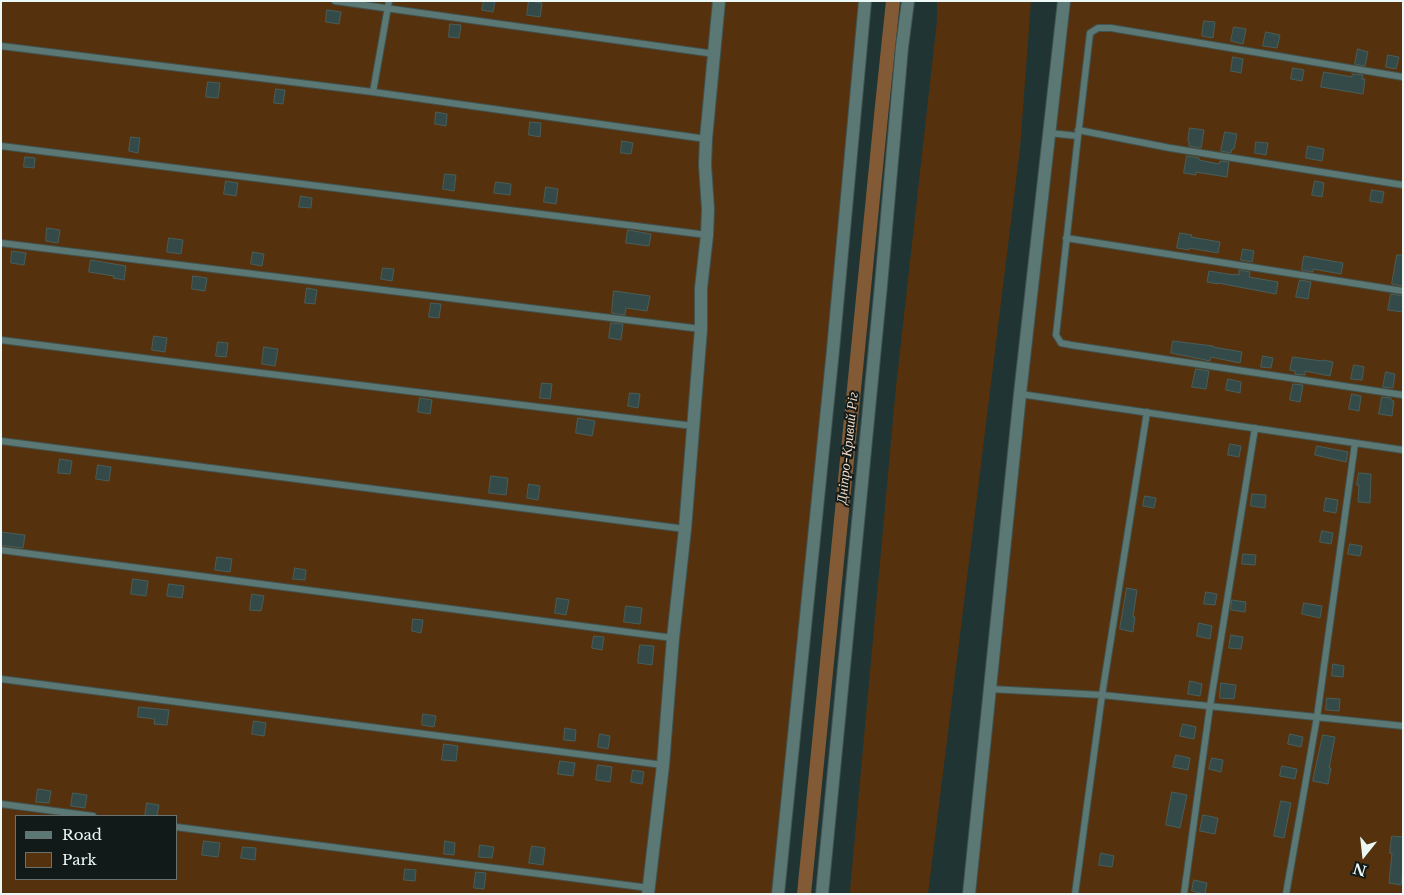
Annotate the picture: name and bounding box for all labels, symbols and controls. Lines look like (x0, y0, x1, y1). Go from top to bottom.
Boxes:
water label: Дніпро-Кривий Ріг (834, 391, 862, 505)
legend (15, 815, 178, 880)
text: Road (62, 825, 102, 844)
north arrow (1339, 830, 1389, 880)
text: Park (62, 850, 97, 869)
text: N (1351, 859, 1369, 880)

